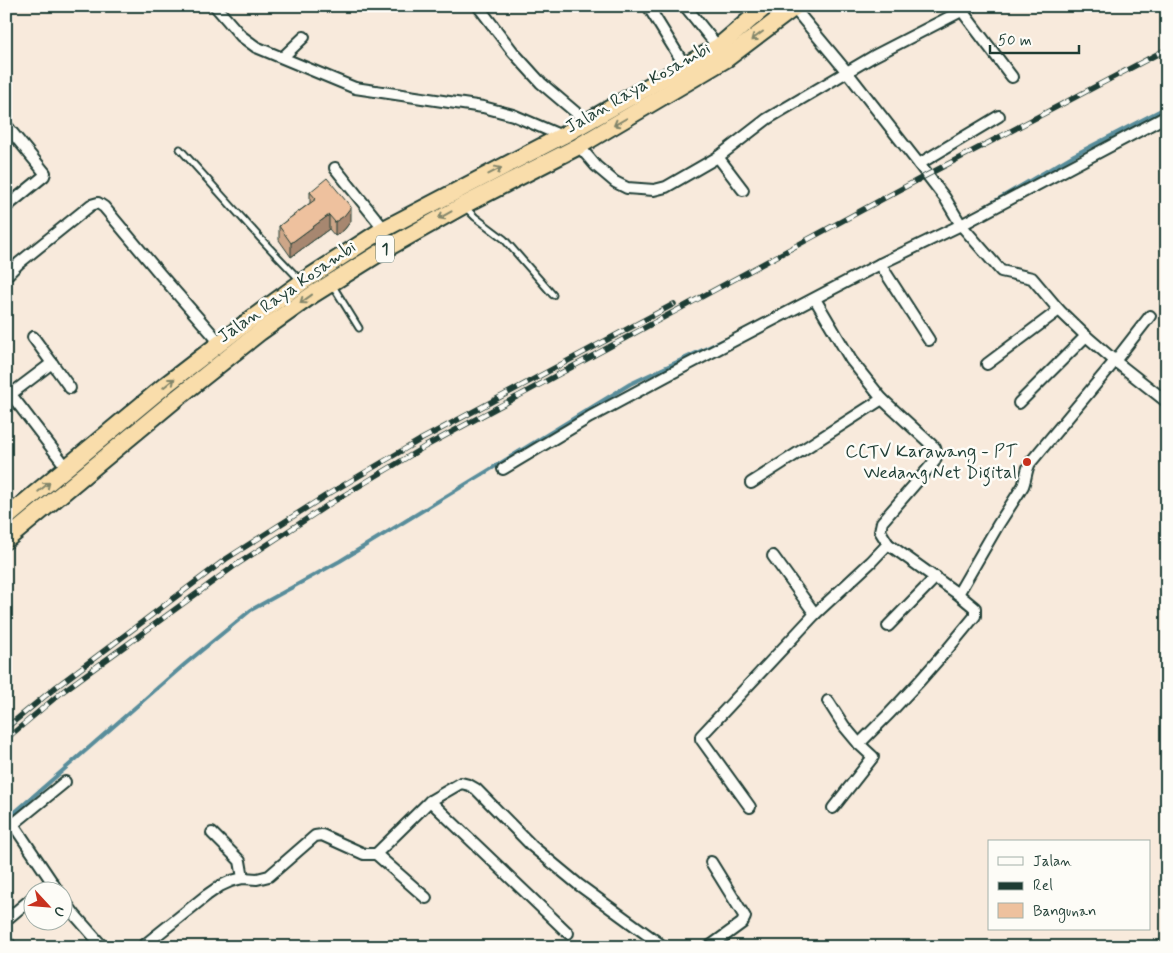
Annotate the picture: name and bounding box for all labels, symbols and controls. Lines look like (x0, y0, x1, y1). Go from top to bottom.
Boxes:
scale bar (990, 22, 1079, 54)
one-way arrow (750, 31, 764, 41)
text: 50 m (998, 31, 1032, 51)
street label: Jalan Raya Kosambi (561, 37, 715, 139)
one-way arrow (613, 118, 627, 128)
one-way arrow (487, 166, 502, 175)
one-way arrow (439, 211, 453, 221)
street label: Jalan Raya Kosambi (213, 235, 361, 349)
road number: 1 (376, 235, 394, 262)
one-way arrow (299, 294, 313, 304)
one-way arrow (162, 377, 175, 388)
place label: CCTV Karawang - PT Wedang Net Digital (845, 440, 1018, 487)
marker: CCTV Karawang - PT Wedang Net Digital (1021, 456, 1033, 468)
one-way arrow (37, 481, 50, 492)
legend (988, 840, 1150, 930)
text: Jalan (1033, 852, 1072, 872)
text: Rel (1033, 876, 1053, 896)
north arrow (22, 880, 72, 930)
text: Bangunan (1033, 902, 1096, 923)
text: U (49, 903, 69, 919)

